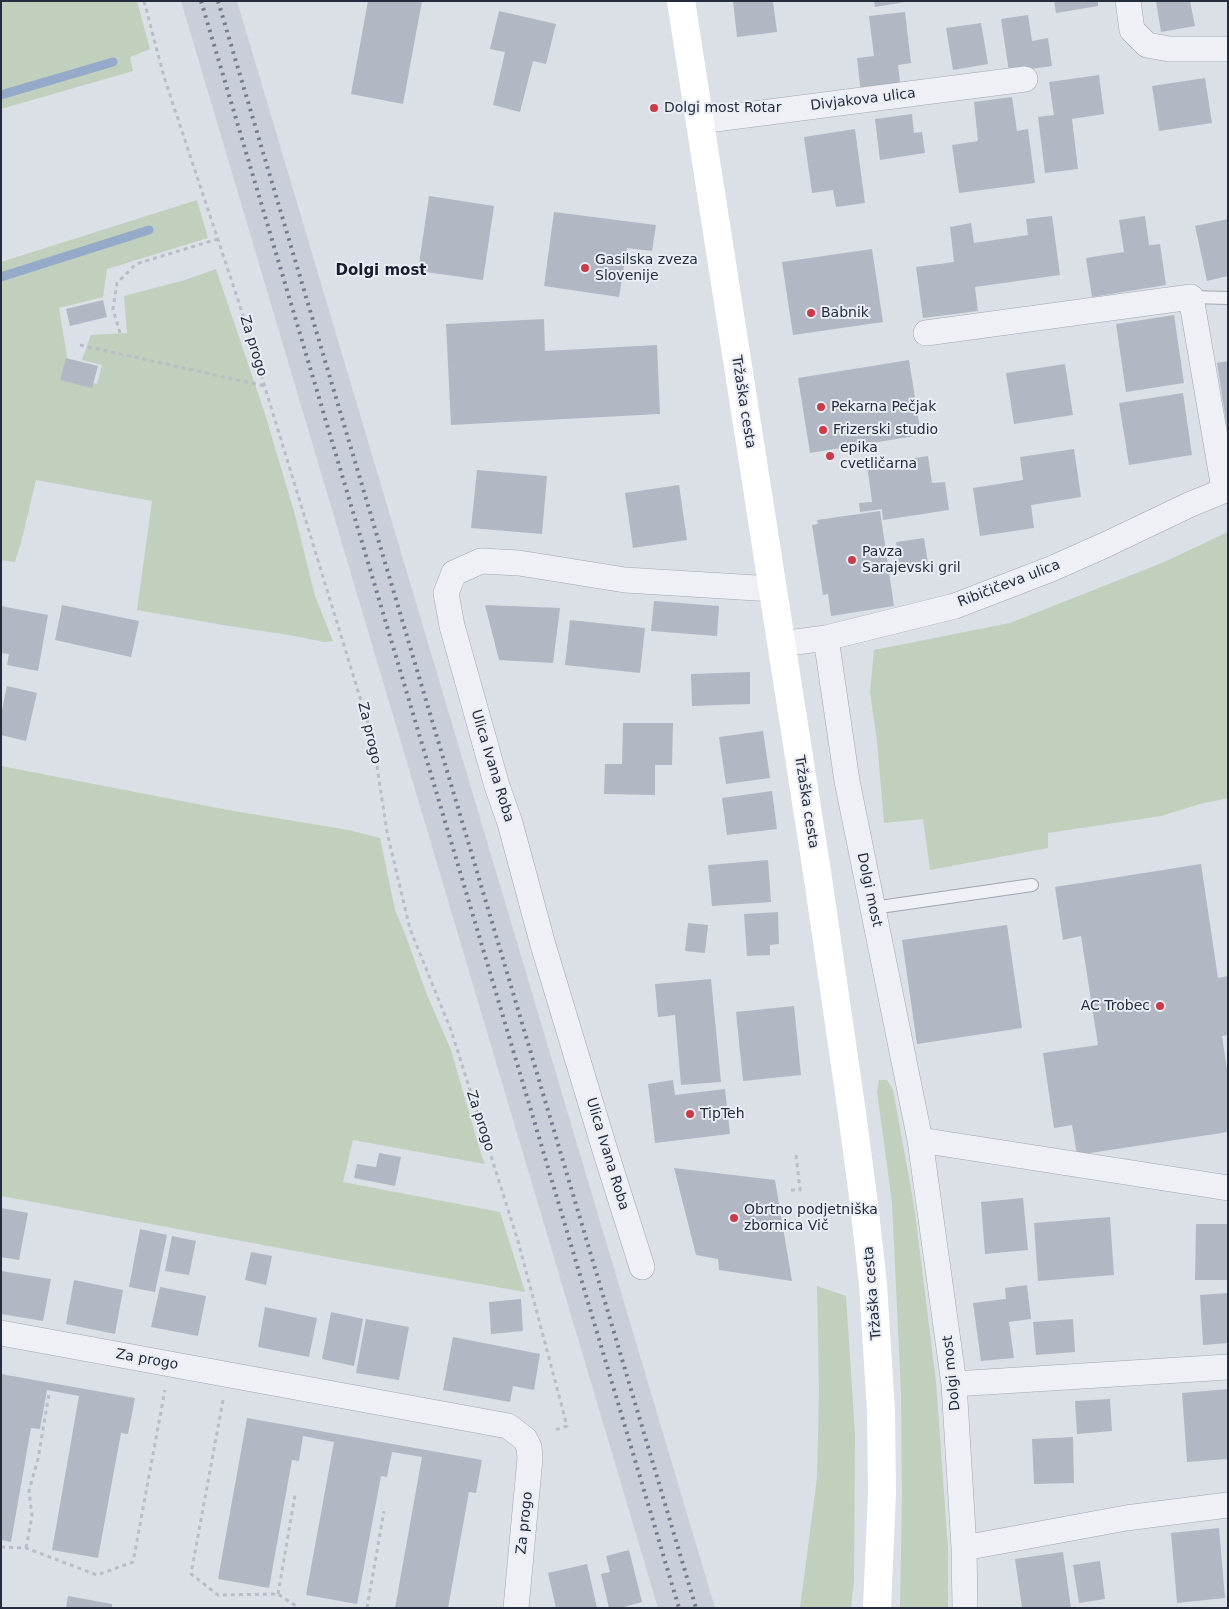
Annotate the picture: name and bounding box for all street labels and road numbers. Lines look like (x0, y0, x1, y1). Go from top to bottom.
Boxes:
street label: Divjakova ulica (809, 85, 917, 115)
street label: Za progo (236, 313, 270, 379)
street label: Tržaška cesta (727, 354, 759, 450)
street label: Ribičičeva ulica (955, 557, 1063, 611)
street label: Za progo (354, 700, 384, 766)
street label: Ulica Ivana Roba (467, 708, 517, 824)
street label: Tržaška cesta (790, 754, 822, 850)
street label: Dolgi most (853, 851, 885, 929)
street label: Za progo (462, 1088, 498, 1154)
street label: Ulica Ivana Roba (582, 1096, 632, 1212)
street label: Tržaška cesta (861, 1245, 885, 1341)
street label: Dolgi most (940, 1335, 964, 1411)
street label: Za progo (115, 1346, 179, 1374)
street label: Za progo (513, 1491, 537, 1555)

